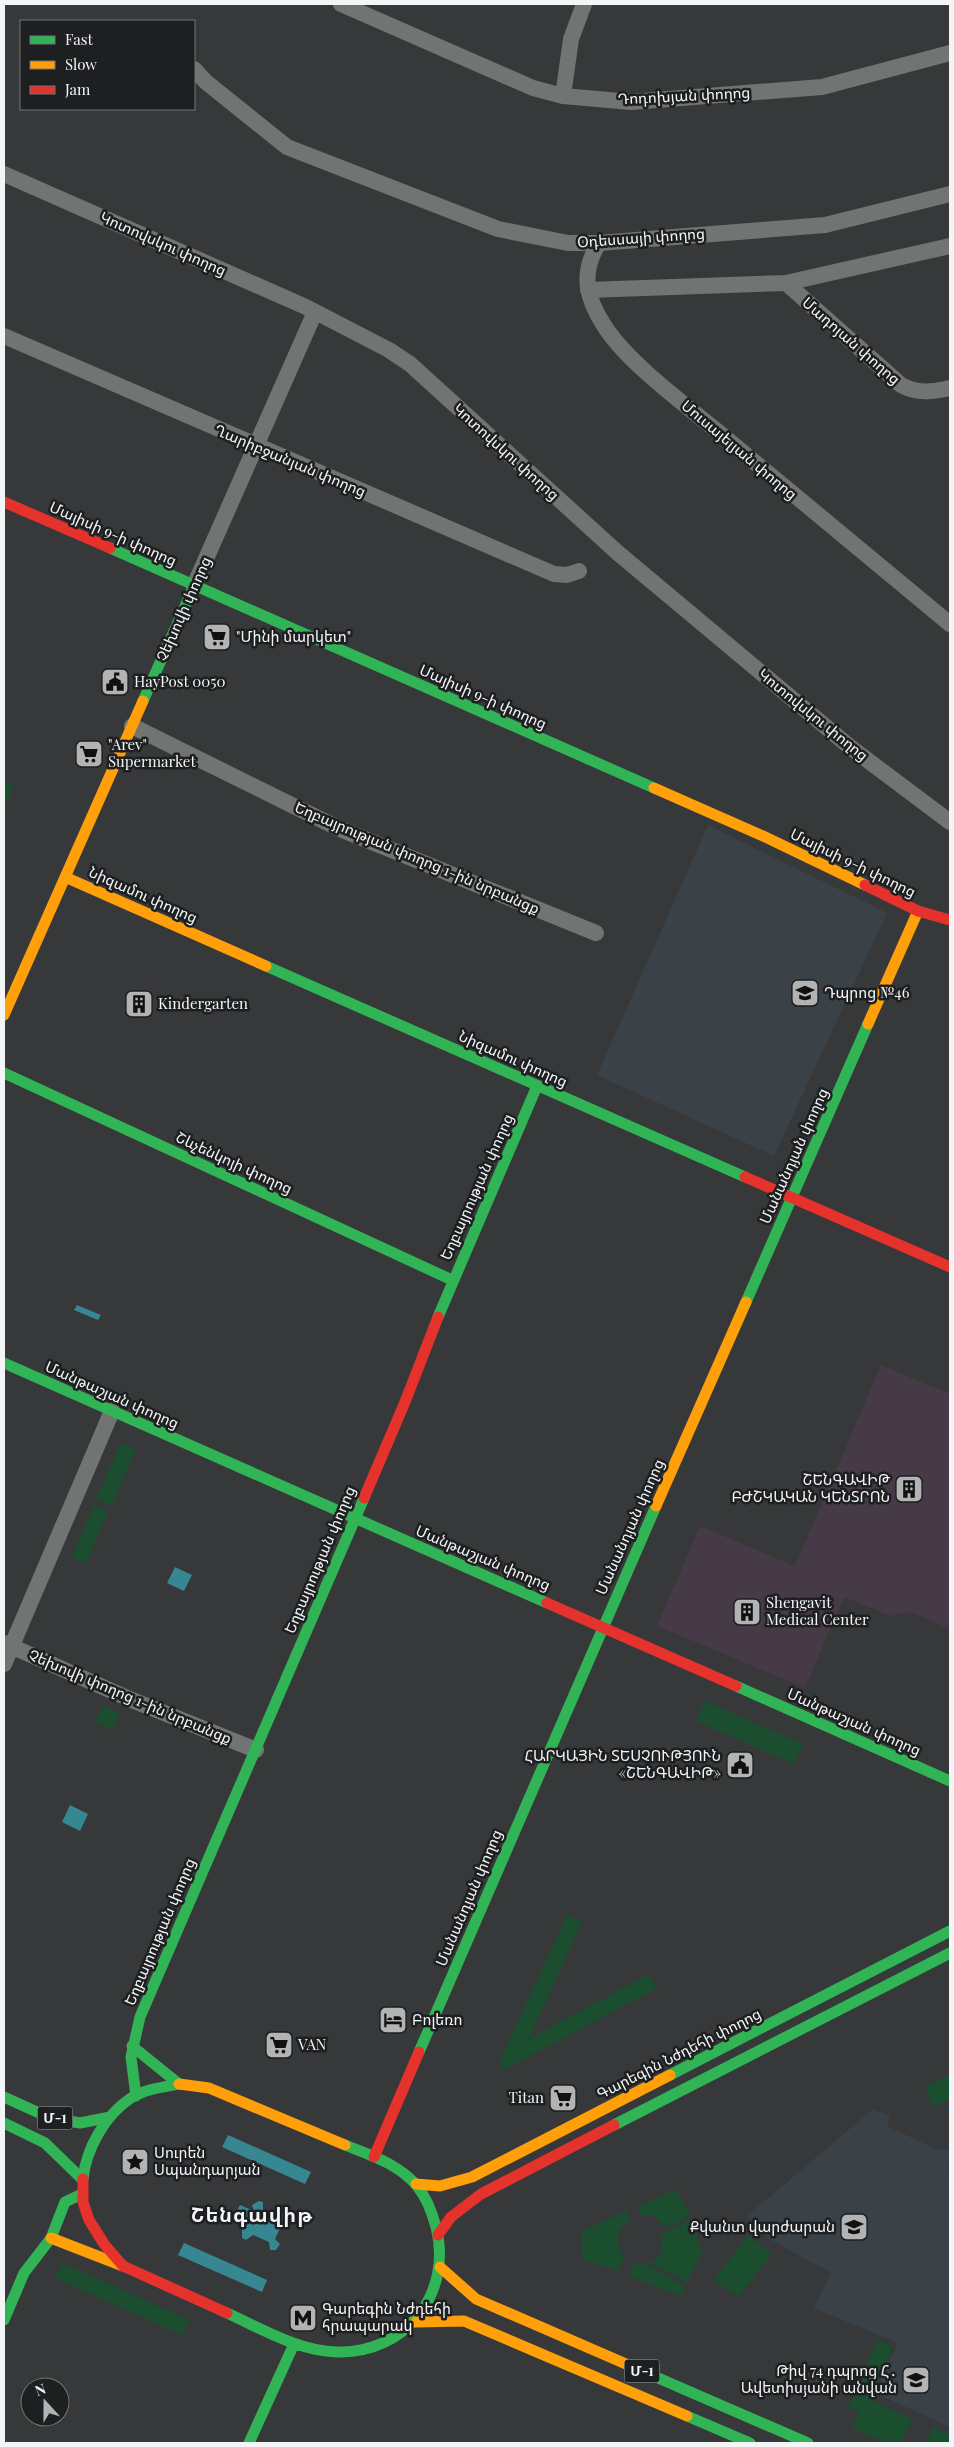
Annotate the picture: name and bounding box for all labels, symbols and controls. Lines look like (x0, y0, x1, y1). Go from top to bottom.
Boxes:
legend (20, 20, 195, 110)
text: Fast (65, 29, 94, 49)
text: Slow (65, 54, 97, 74)
text: Jam (64, 79, 91, 99)
street label: Դոդոխյան փողոց (617, 82, 751, 108)
street label: Կոտովսկու փողոց (97, 206, 230, 280)
street label: Օդեսսայի փողոց (576, 223, 706, 251)
street label: Մադոյան փողոց (798, 292, 905, 388)
street label: Մուսայելյան փողոց (678, 395, 802, 504)
street label: Կոտովսկու փողոց (449, 398, 564, 504)
street label: Ղարիբջանյան փողոց (212, 419, 369, 501)
street label: Մայիսի 9-ի փողոց (47, 496, 180, 570)
street label: Չեխովի փողոց (151, 553, 215, 664)
supermarket icon: "Մինի մարկետ" (202, 622, 232, 652)
place label: "Մինի մարկետ" (236, 626, 351, 646)
street label: Մայիսի 9-ի փողոց (417, 659, 550, 733)
street label: Կոտովսկու փողոց (754, 664, 873, 765)
public building icon: HayPost 0050 (100, 667, 130, 697)
place label: HayPost 0050 (134, 671, 226, 691)
place label: "Arev" Supermarket (108, 734, 196, 771)
supermarket icon: "Arev" Supermarket (74, 739, 104, 769)
street label: Եղբայրության փողոց 1-ին նրբանցք (292, 796, 543, 918)
street label: Մայիսի 9-ի փողոց (787, 823, 920, 901)
street label: Նիզամու փողոց (86, 861, 201, 927)
school or university icon: Դպրոց №46 (790, 978, 820, 1008)
place label: Դպրոց №46 (824, 982, 910, 1002)
building icon: Kindergarten (124, 989, 154, 1019)
place label: Kindergarten (158, 993, 248, 1013)
street label: Նիզամու փողոց (456, 1025, 571, 1091)
street label: Մանանդյան փողոց (754, 1084, 832, 1227)
street label: Եղբայրության փողոց (435, 1110, 517, 1263)
street label: Շևչենկոյի փողոց (173, 1126, 296, 1198)
street label: Մանթաշյան փողոց (42, 1356, 182, 1433)
street label: Մանանդյան փողոց (590, 1455, 668, 1598)
place label: ՇԵՆԳԱՎԻԹ ԲԺՇԿԱԿԱՆ ԿԵՆՏՐՈՆ (731, 1469, 891, 1506)
building icon: ՇԵՆԳԱՎԻԹ ԲԺՇԿԱԿԱՆ ԿԵՆՏՐՈՆ (894, 1474, 924, 1504)
street label: Եղբայրության փողոց (279, 1483, 359, 1636)
street label: Մանթաշյան փողոց (413, 1520, 554, 1594)
place label: Shengavit Medical Center (766, 1592, 869, 1629)
building icon: Shengavit Medical Center (732, 1597, 762, 1627)
street label: Չեխովի փողոց 1-ին նրբանցք (26, 1644, 235, 1748)
street label: Մանթաշյան փողոց (784, 1683, 924, 1760)
place label: ՀԱՐԿԱՅԻՆ ՏԵՍՉՈՒԹՅՈՒՆ «ՇԵՆԳԱՎԻԹ» (524, 1745, 721, 1782)
public building icon: ՀԱՐԿԱՅԻՆ ՏԵՍՉՈՒԹՅՈՒՆ «ՇԵՆԳԱՎԻԹ» (725, 1750, 755, 1780)
street label: Մանանդյան փողոց (430, 1826, 506, 1969)
street label: Եղբայրության փողոց (119, 1855, 199, 2008)
street label: Գարեգին Նժդեհի փողոց (593, 2003, 764, 2103)
hotel icon: Բոլեռո (378, 2005, 408, 2035)
place label: Բոլեռո (412, 2009, 463, 2029)
supermarket icon: VAN (264, 2030, 294, 2060)
place label: VAN (297, 2034, 327, 2054)
supermarket icon: Titan (548, 2083, 578, 2113)
place label: Titan (509, 2087, 544, 2107)
road number: Մ-1 (38, 2106, 72, 2130)
place label: Սուրեն Սպանդարյան (154, 2142, 261, 2179)
place icon: Սուրեն Սպանդարյան (120, 2147, 150, 2177)
district label: Շենգավիթ (191, 2200, 313, 2227)
school or university icon: Քվանտ վարժարան (839, 2212, 869, 2242)
place label: Քվանտ վարժարան (690, 2216, 835, 2236)
place label: Գարեգին Նժդեհի հրապարակ (322, 2298, 451, 2335)
metro station icon: Գարեգին Նժդեհի հրապարակ (288, 2303, 318, 2333)
road number: Մ-1 (624, 2360, 660, 2382)
place label: Թիվ 74 դպրոց Հ․ Ավետիսյանի անվան (741, 2360, 897, 2397)
school or university icon: Թիվ 74 դպրոց Հ․ Ավետիսյանի անվան (901, 2365, 931, 2395)
north arrow (20, 2377, 70, 2427)
text: N (32, 2379, 48, 2400)

